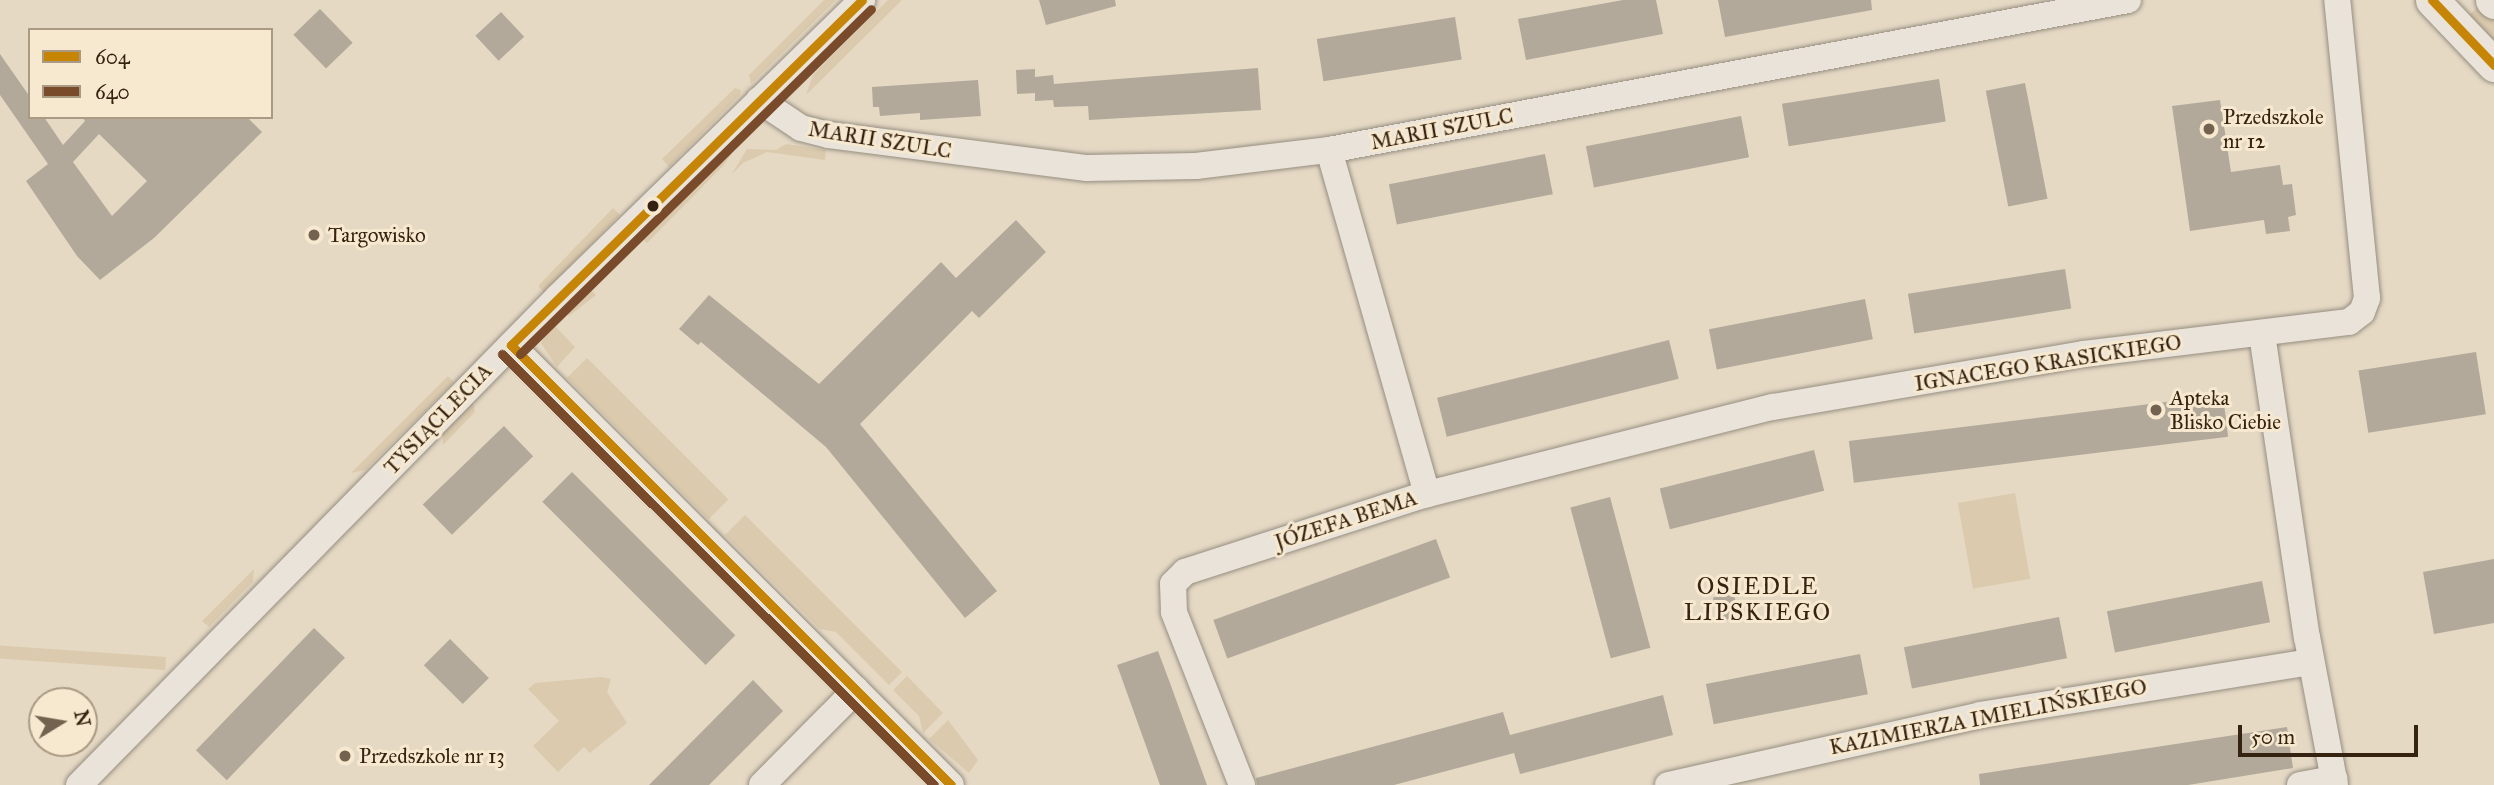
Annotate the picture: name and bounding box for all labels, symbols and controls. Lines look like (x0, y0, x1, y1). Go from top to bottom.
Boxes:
legend (28, 28, 273, 119)
text: 604 (95, 44, 130, 70)
text: 640 (95, 79, 130, 105)
street label: MARII SZULC (1369, 103, 1515, 155)
place label: Przedszkole nr 12 (2223, 104, 2324, 154)
street label: MARII SZULC (807, 116, 953, 164)
marker: Przedszkole nr 12 (2201, 121, 2217, 137)
unlabelled marker (646, 199, 660, 213)
place label: Targowisko (328, 222, 426, 248)
marker: Targowisko (306, 227, 322, 243)
street label: IGNACEGO KRASICKIEGO (1913, 329, 2183, 397)
street label: TYSIĄCLECIA (379, 358, 497, 480)
place label: Apteka Blisko Ciebie (2170, 385, 2281, 435)
marker: Apteka Blisko Ciebie (2148, 402, 2164, 418)
street label: JÓZEFA BEMA (1272, 485, 1420, 555)
district label: OSIEDLE LIPSKIEGO (1685, 572, 1831, 626)
street label: KAZIMIERZA IMIELIŃSKIEGO (1827, 674, 2149, 760)
north arrow (28, 687, 98, 757)
text: N (69, 708, 95, 728)
scale bar (2242, 712, 2422, 756)
text: 50 m (2251, 724, 2295, 750)
place label: Przedszkole nr 13 (359, 743, 505, 769)
marker: Przedszkole nr 13 (337, 748, 353, 764)

